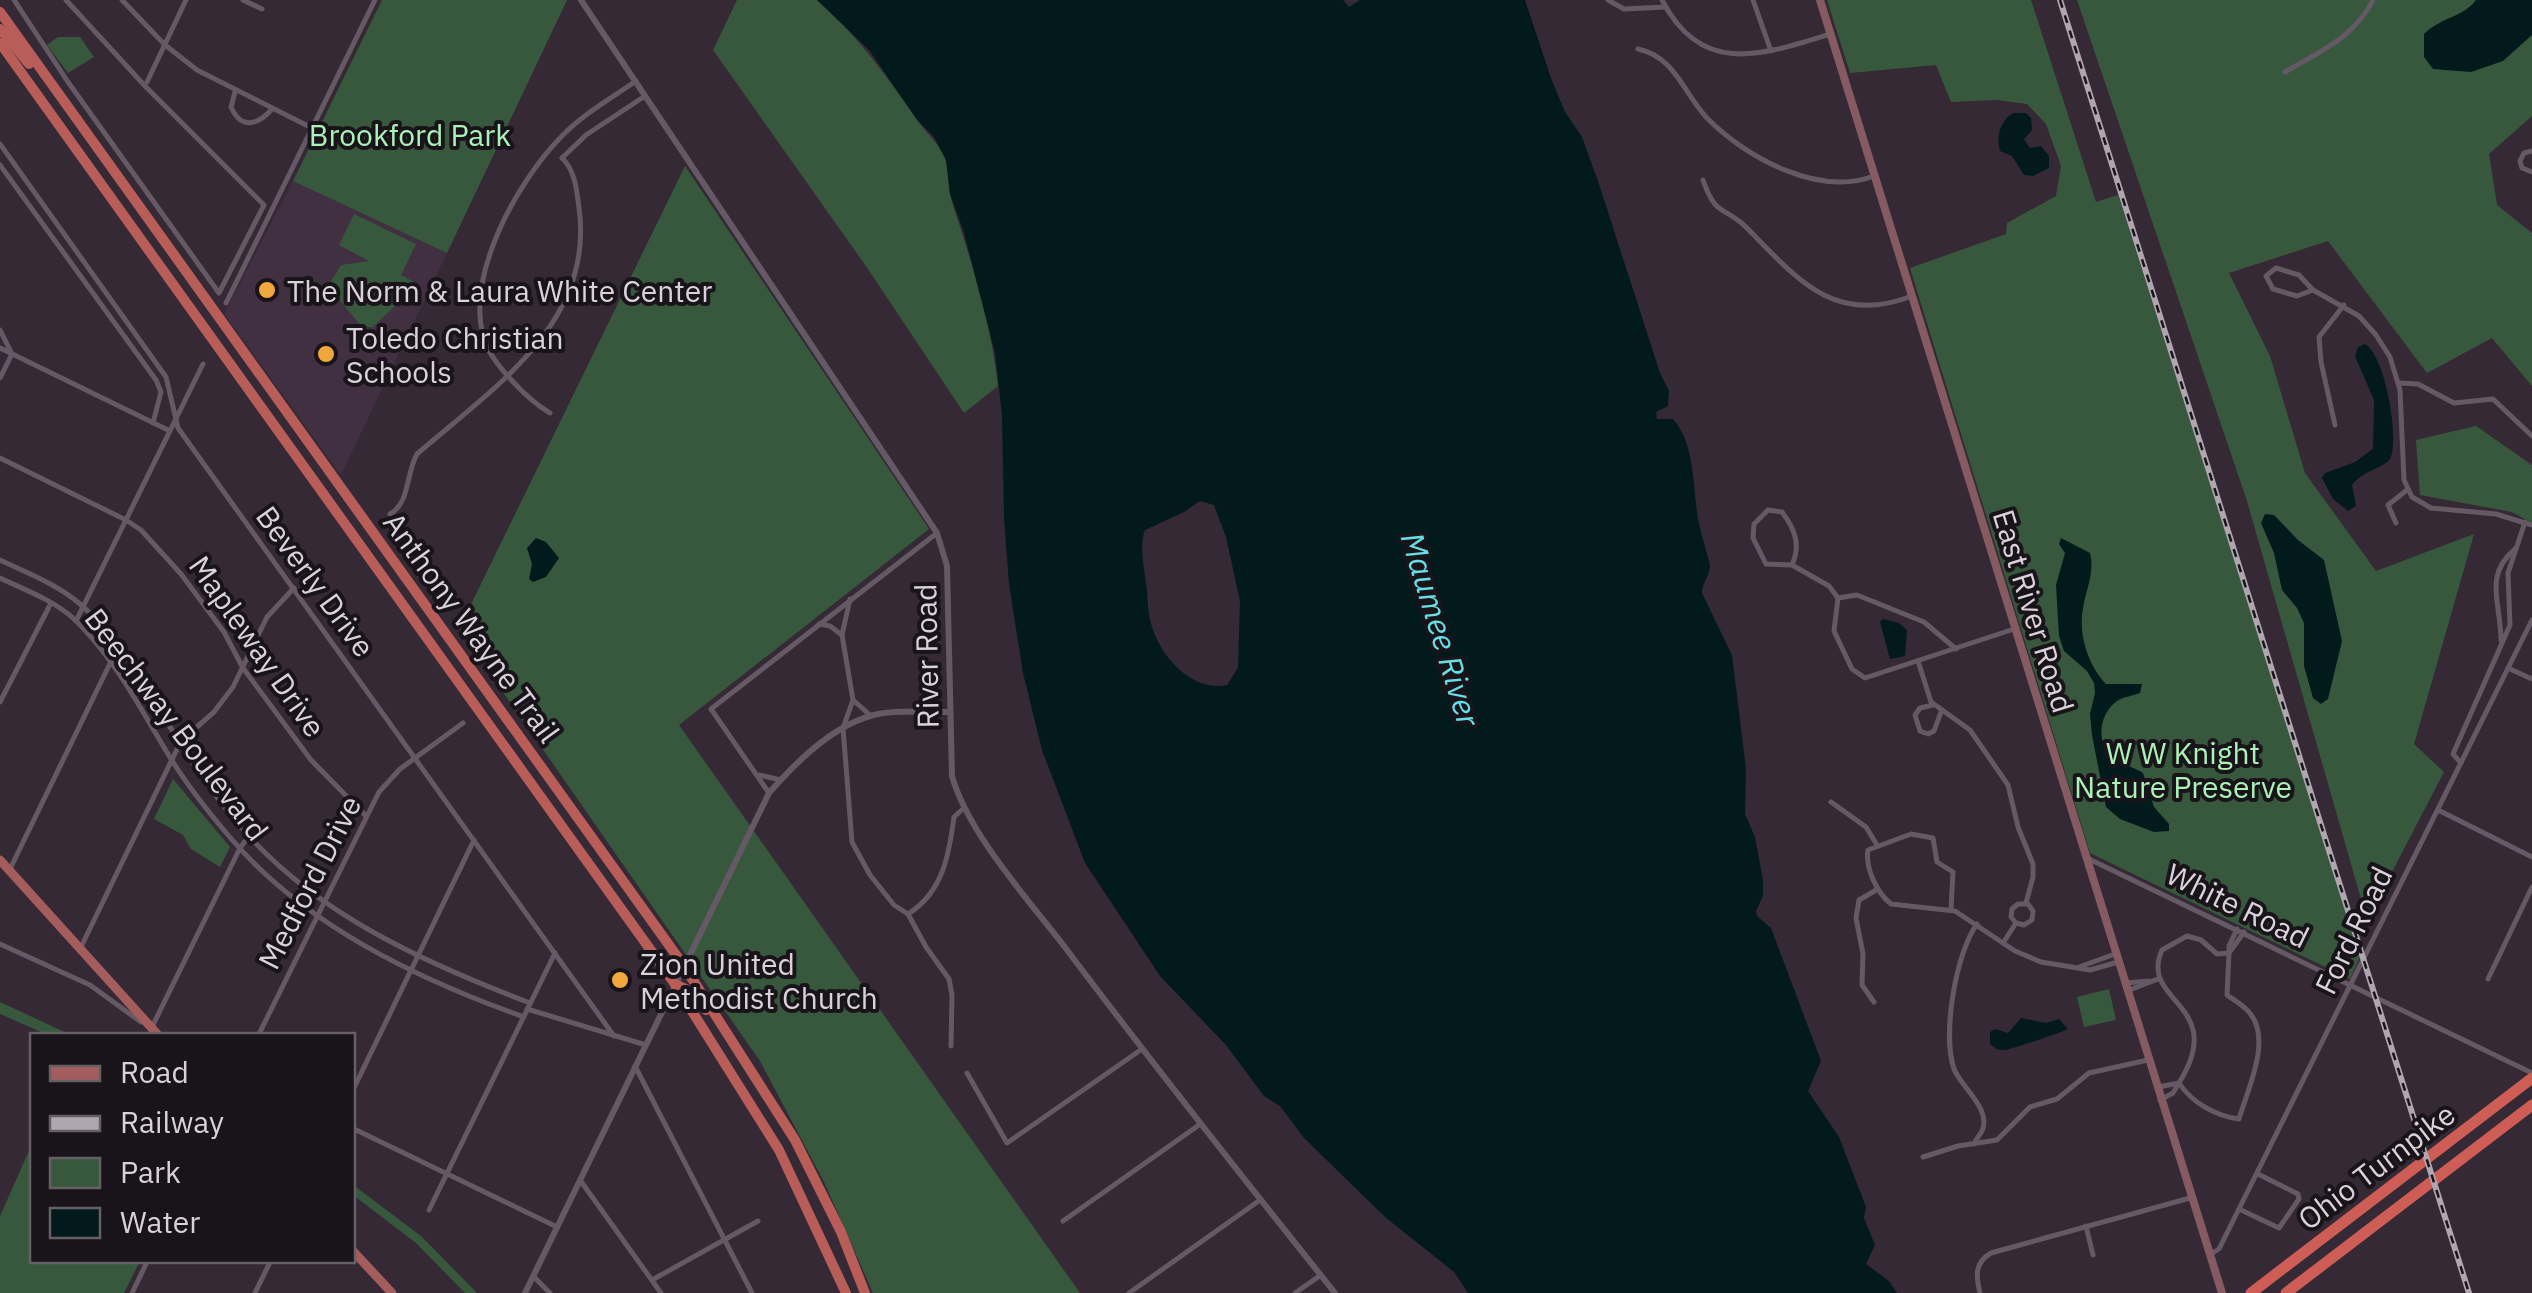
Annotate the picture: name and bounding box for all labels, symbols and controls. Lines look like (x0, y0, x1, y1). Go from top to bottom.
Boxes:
park label: Brookford Park (309, 115, 511, 154)
place label: The Norm & Laura White Center (287, 271, 712, 310)
marker: The Norm & Laura White Center (256, 279, 278, 301)
place label: Toledo Christian Schools (346, 318, 564, 391)
marker: Toledo Christian Schools (315, 343, 337, 365)
street label: Beverly Drive (248, 498, 384, 664)
street label: Anthony Wayne Trail (375, 504, 569, 750)
street label: East River Road (1985, 505, 2083, 717)
water label: Maumee River (1392, 527, 1491, 732)
street label: Mapleway Drive (181, 548, 335, 744)
street label: River Road (905, 583, 947, 729)
street label: Beechway Boulevard (77, 600, 277, 848)
park label: W W Knight Nature Preserve (2074, 733, 2292, 806)
street label: Medford Drive (249, 789, 369, 975)
street label: White Road (2160, 854, 2316, 956)
street label: Ford Road (2305, 860, 2401, 1000)
place label: Zion United Methodist Church (640, 944, 878, 1017)
marker: Zion United Methodist Church (609, 969, 631, 991)
legend (30, 1033, 355, 1263)
text: Road (120, 1052, 189, 1091)
street label: Ohio Turnpike (2290, 1094, 2462, 1238)
text: Railway (120, 1102, 224, 1141)
text: Park (120, 1152, 181, 1191)
text: Water (120, 1202, 200, 1241)

